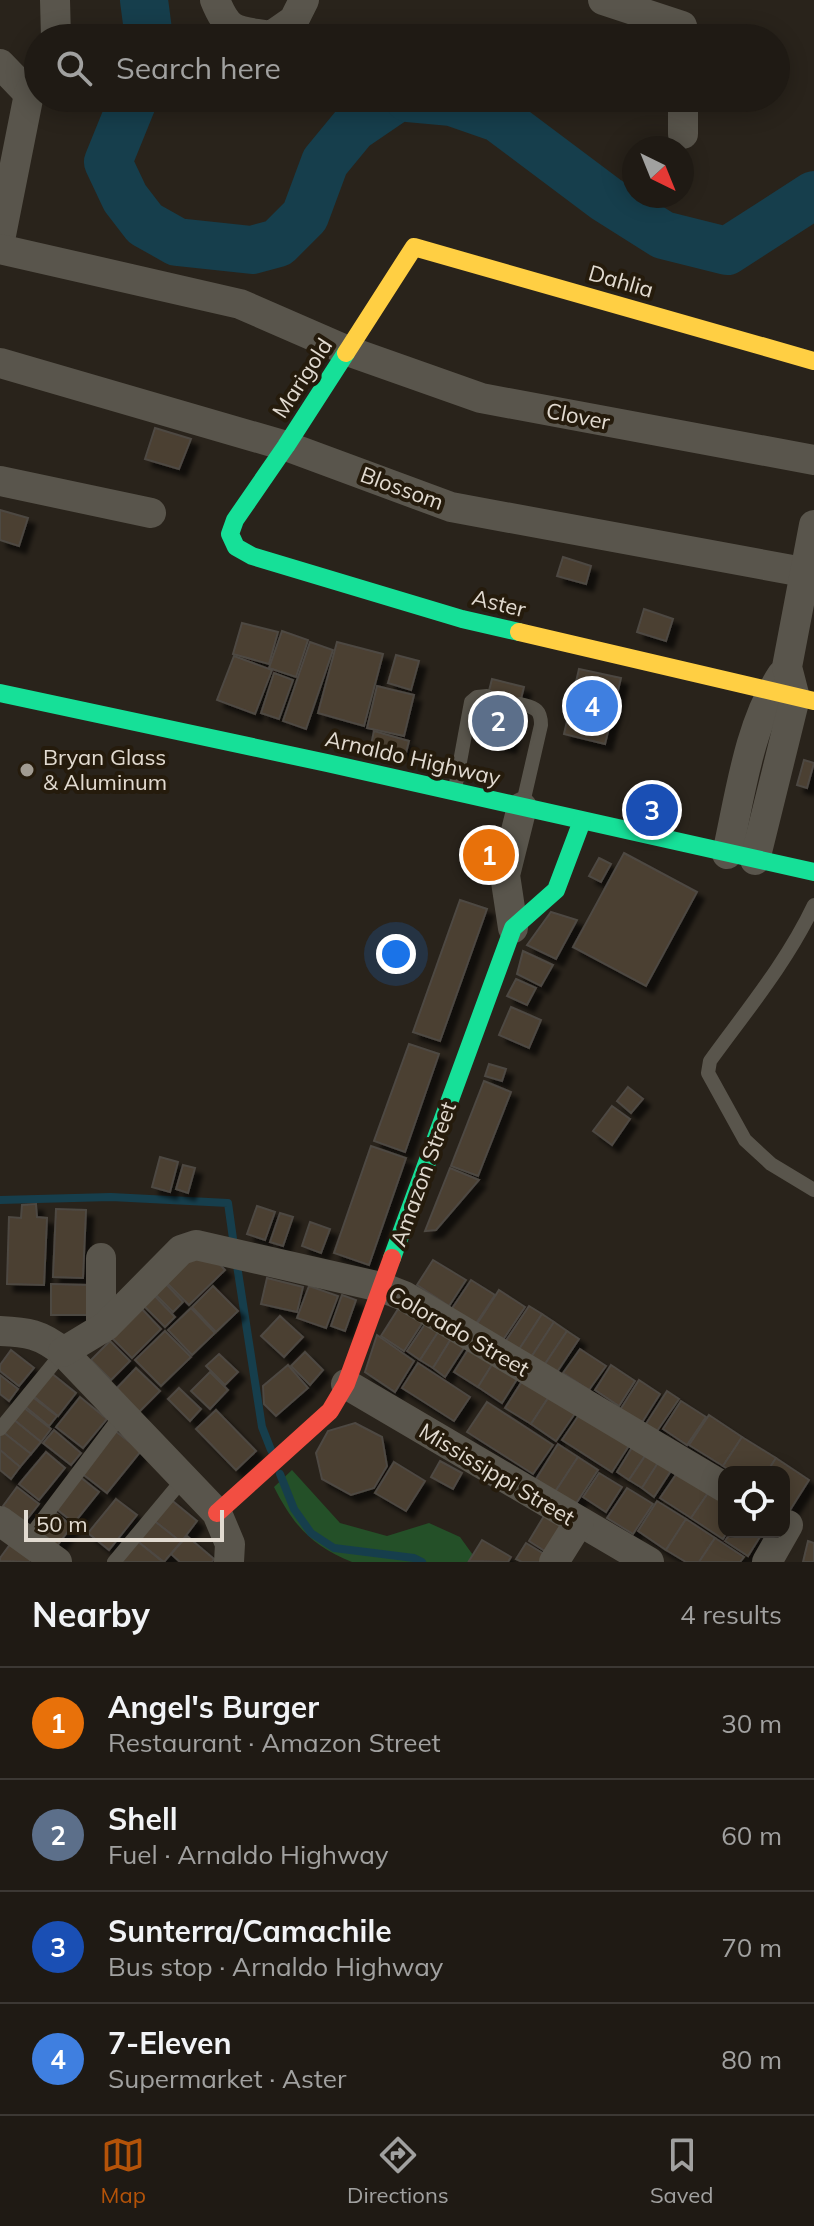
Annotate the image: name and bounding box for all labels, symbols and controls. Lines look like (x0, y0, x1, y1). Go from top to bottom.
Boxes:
search box (24, 24, 790, 112)
icon: search (52, 46, 96, 90)
text: Search here (116, 49, 281, 87)
north arrow (622, 136, 694, 208)
street label: Dahlia (585, 258, 657, 304)
street label: Marigold (266, 333, 338, 423)
street label: Clover (544, 396, 612, 436)
street label: Blossom (357, 460, 447, 516)
street label: Aster (469, 583, 529, 623)
pin: 4 (566, 676, 618, 736)
pin: 2 (472, 691, 524, 751)
street label: Arnaldo Highway (323, 724, 504, 792)
place label: Bryan Glass & Aluminum (43, 743, 167, 796)
marker: Bryan Glass & Aluminum (18, 761, 36, 779)
pin: 3 (626, 780, 678, 840)
pin: 1 (463, 825, 515, 885)
your location (376, 934, 416, 974)
street label: Amazon Street (384, 1098, 462, 1250)
street label: Colorado Street (384, 1279, 535, 1383)
street label: Mississippi Street (414, 1417, 580, 1532)
map controls (718, 1466, 790, 1538)
button: locate (718, 1466, 790, 1538)
scale bar (24, 1506, 224, 1542)
text: 50 m (36, 1510, 87, 1538)
text: Nearby (32, 1593, 150, 1636)
text: 4 results (680, 1598, 782, 1631)
text: Angel's Burger (108, 1688, 319, 1726)
text: 1 (50, 1707, 66, 1740)
text: 30 m (721, 1707, 782, 1740)
text: Restaurant · Amazon Street (108, 1726, 441, 1759)
text: Shell (108, 1800, 178, 1838)
text: 2 (50, 1819, 66, 1852)
text: 60 m (721, 1819, 782, 1852)
text: Fuel · Arnaldo Highway (108, 1838, 389, 1871)
text: Sunterra/Camachile (108, 1912, 392, 1950)
text: 3 (50, 1931, 66, 1964)
text: 70 m (721, 1931, 782, 1964)
text: Bus stop · Arnaldo Highway (108, 1950, 443, 1983)
text: 7-Eleven (108, 2024, 232, 2062)
text: 4 (50, 2043, 66, 2076)
text: 80 m (721, 2043, 782, 2076)
text: Supermarket · Aster (108, 2062, 346, 2095)
tab: Map (101, 2133, 146, 2209)
tab: Directions (347, 2133, 449, 2209)
tab: Saved (650, 2133, 713, 2209)

